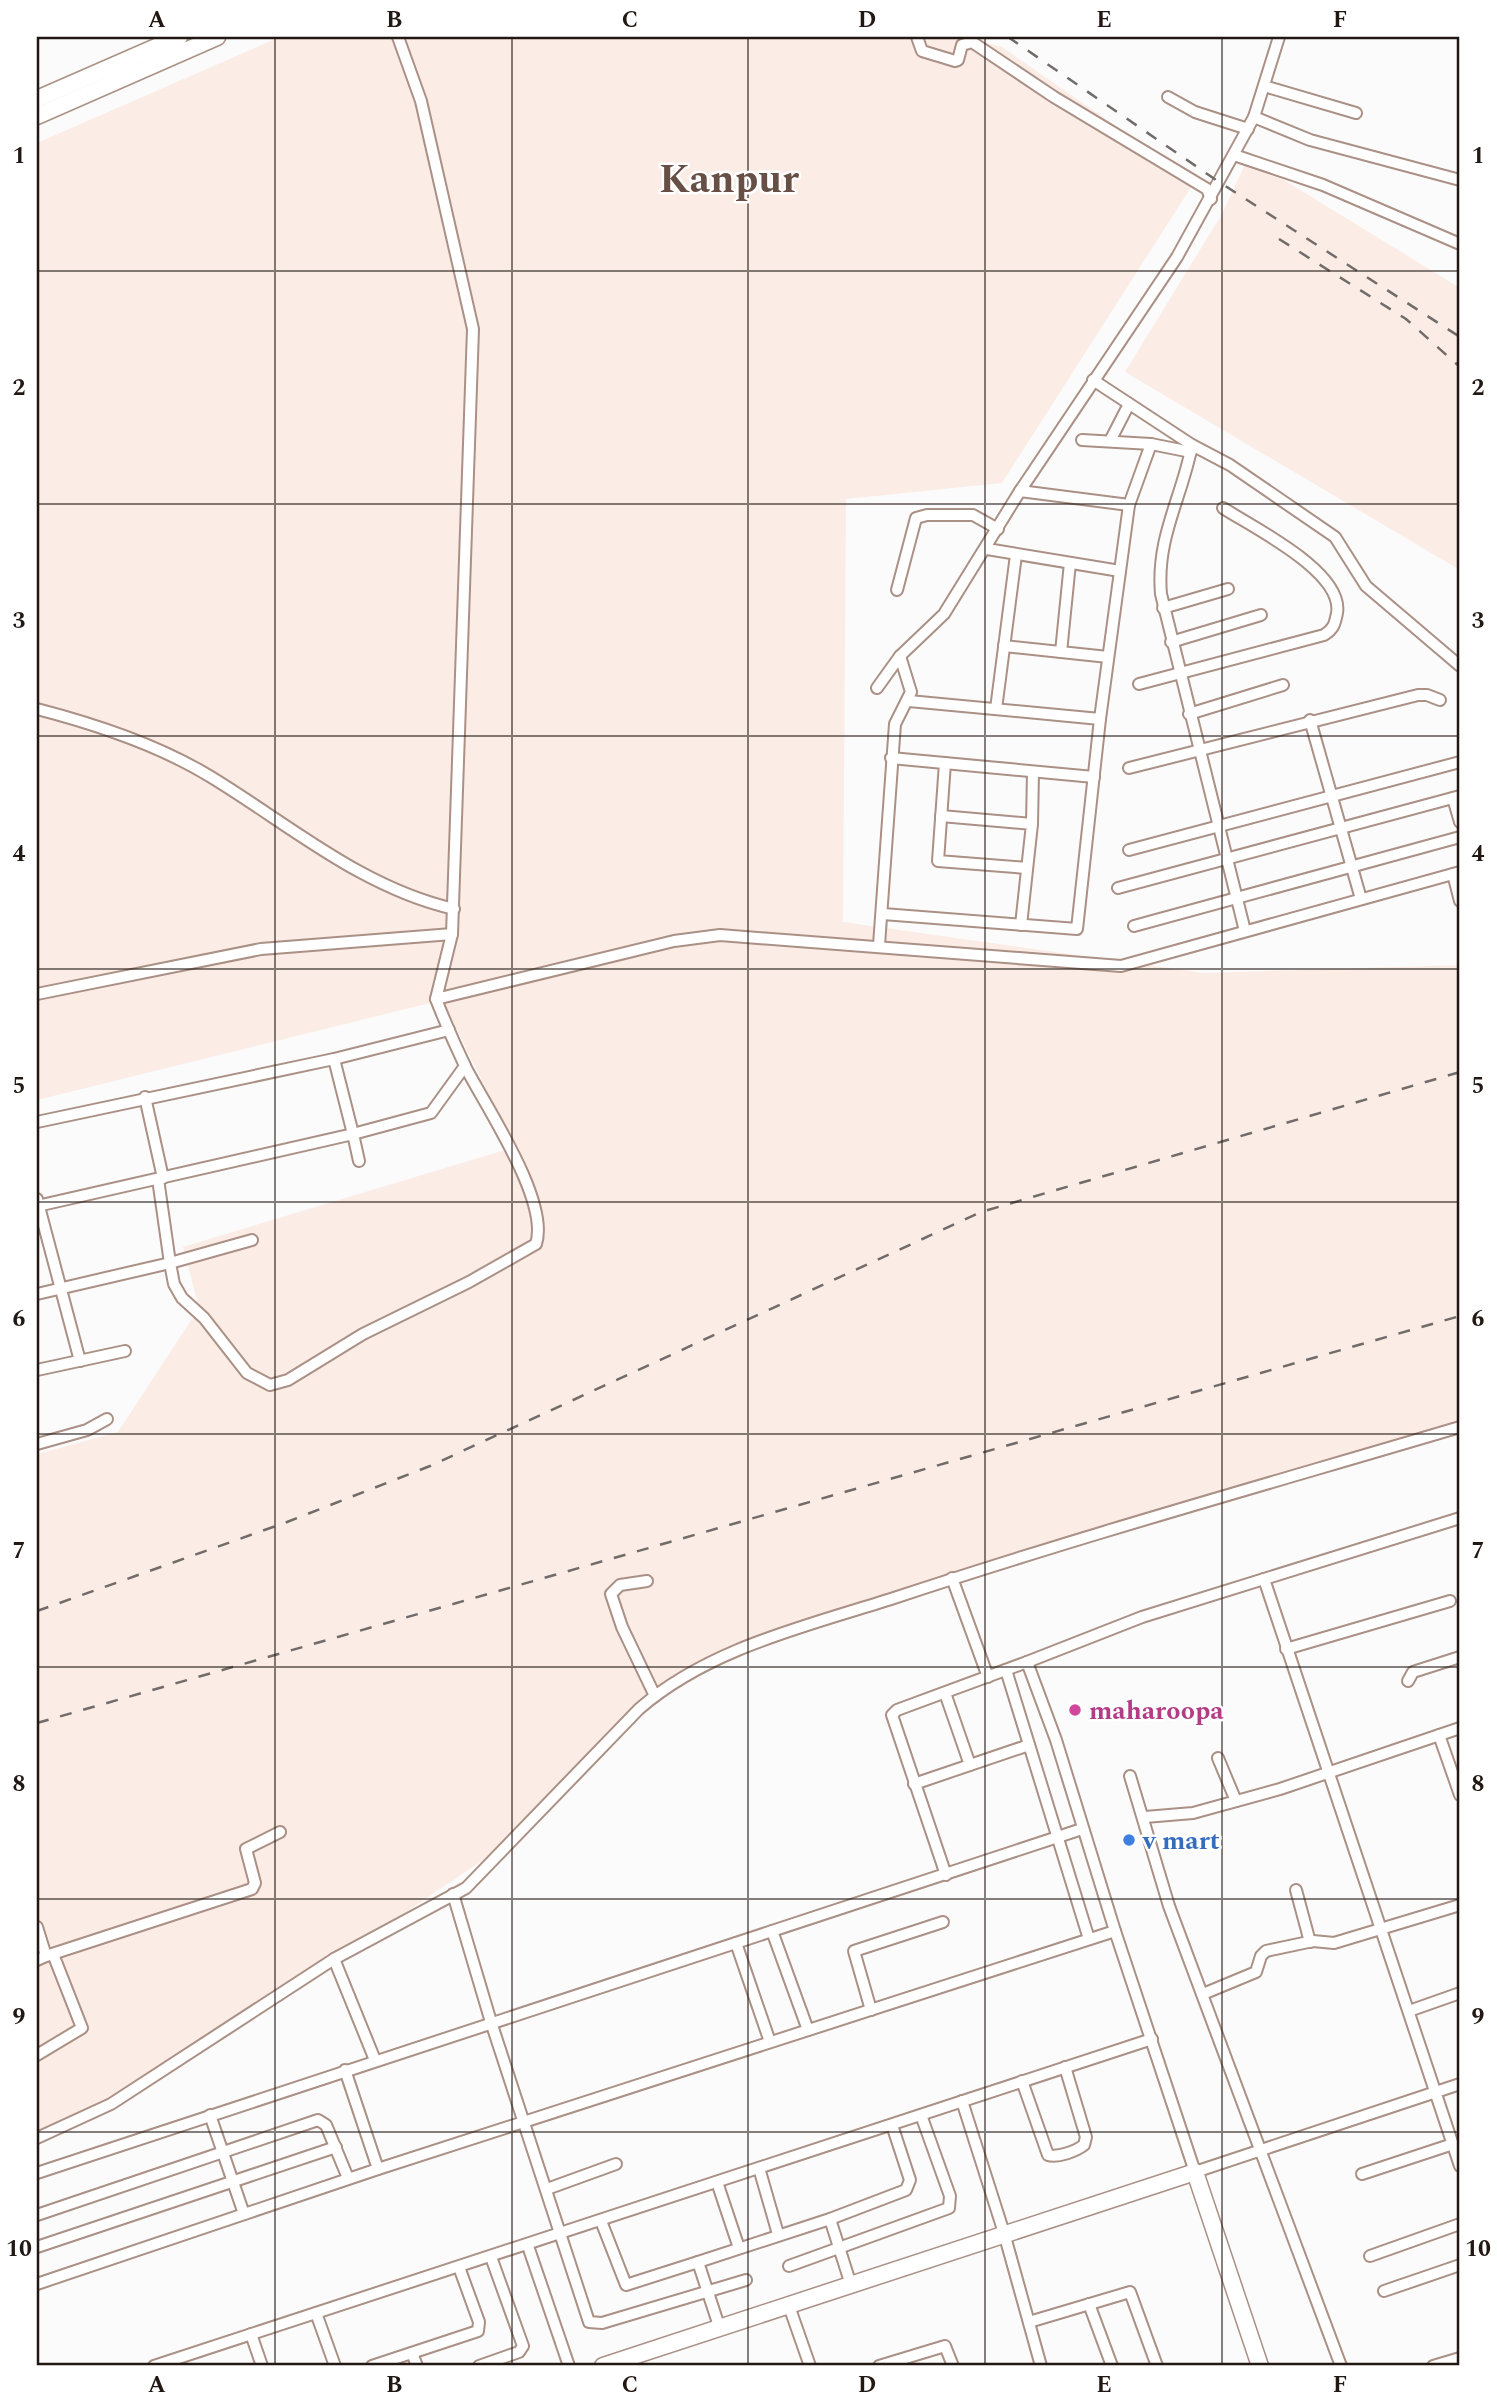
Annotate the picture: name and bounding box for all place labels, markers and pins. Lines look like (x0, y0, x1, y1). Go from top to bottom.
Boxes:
place label: maharoopa (1089, 1691, 1224, 1731)
marker: maharoopa (1067, 1702, 1083, 1718)
place label: v mart (1142, 1821, 1220, 1861)
marker: v mart (1121, 1832, 1137, 1848)

